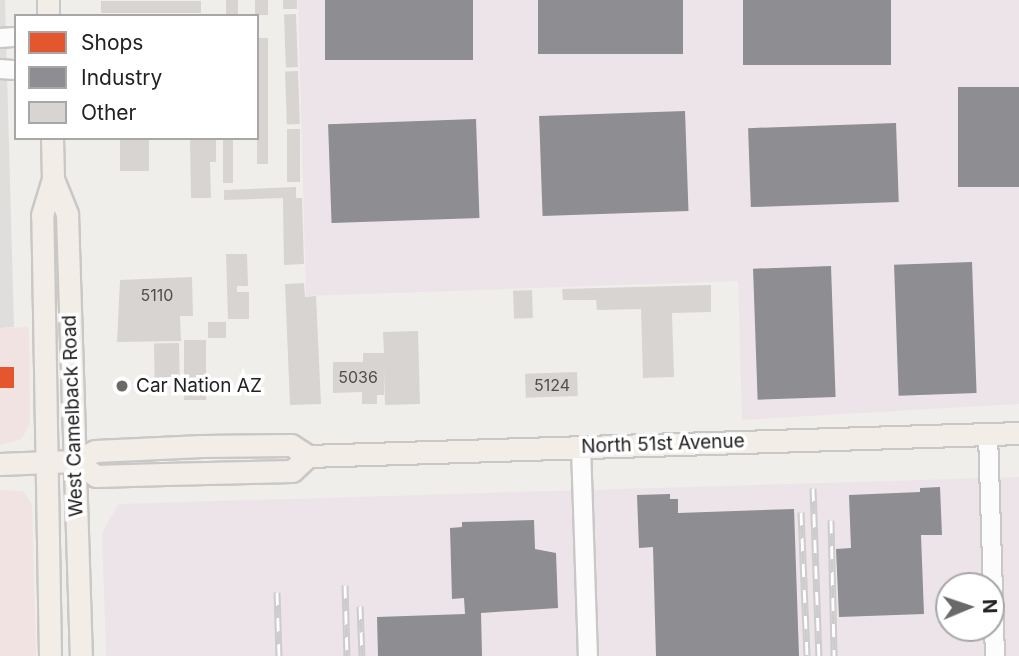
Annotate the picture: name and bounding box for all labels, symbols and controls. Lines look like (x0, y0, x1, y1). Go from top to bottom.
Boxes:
legend (14, 14, 259, 140)
text: Shops (81, 30, 143, 55)
text: Industry (81, 65, 162, 90)
text: Other (81, 100, 137, 125)
house number: 5110 (141, 285, 173, 305)
street label: West Camelback Road (58, 315, 88, 517)
house number: 5036 (338, 367, 378, 387)
place label: Car Nation AZ (136, 375, 262, 397)
house number: 5124 (534, 375, 570, 395)
marker: Car Nation AZ (114, 378, 130, 394)
street label: North 51st Avenue (581, 430, 745, 458)
north arrow (935, 572, 1005, 642)
text: N (978, 599, 1001, 614)

